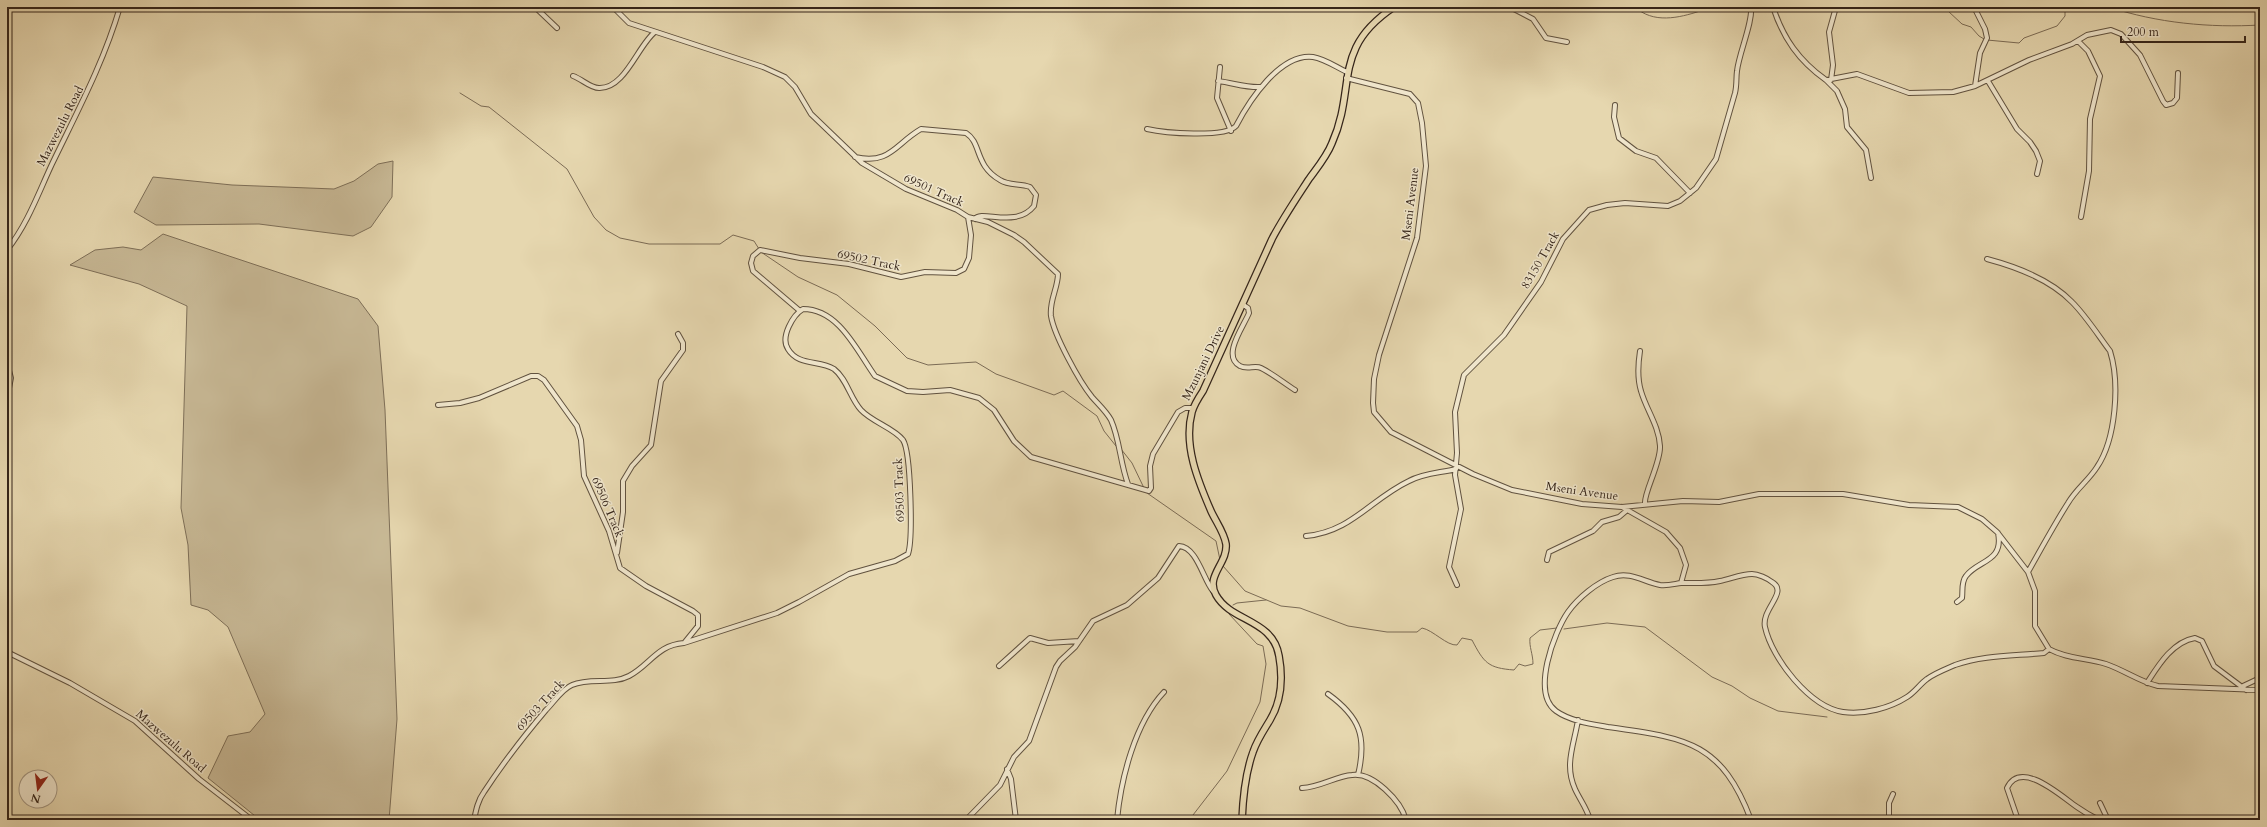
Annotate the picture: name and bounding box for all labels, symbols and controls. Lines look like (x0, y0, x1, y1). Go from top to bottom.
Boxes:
scale bar (2121, 18, 2245, 44)
text: 200 m (2127, 24, 2160, 40)
street label: Mazwezulu Road (33, 83, 87, 169)
street label: Mseni Avenue (1398, 167, 1422, 241)
street label: 69501 Track (901, 170, 967, 211)
street label: 83150 Track (1517, 228, 1563, 292)
street label: 69502 Track (836, 245, 903, 275)
street label: Mzunjani Drive (1178, 323, 1228, 403)
street label: 69503 Track (890, 457, 908, 522)
street label: 69506 Track (588, 474, 628, 540)
street label: Mseni Avenue (1545, 478, 1619, 504)
street label: 69503 Track (512, 676, 568, 734)
street label: Mazwezulu Road (133, 706, 210, 776)
north arrow (18, 769, 58, 809)
text: N (29, 790, 42, 807)

